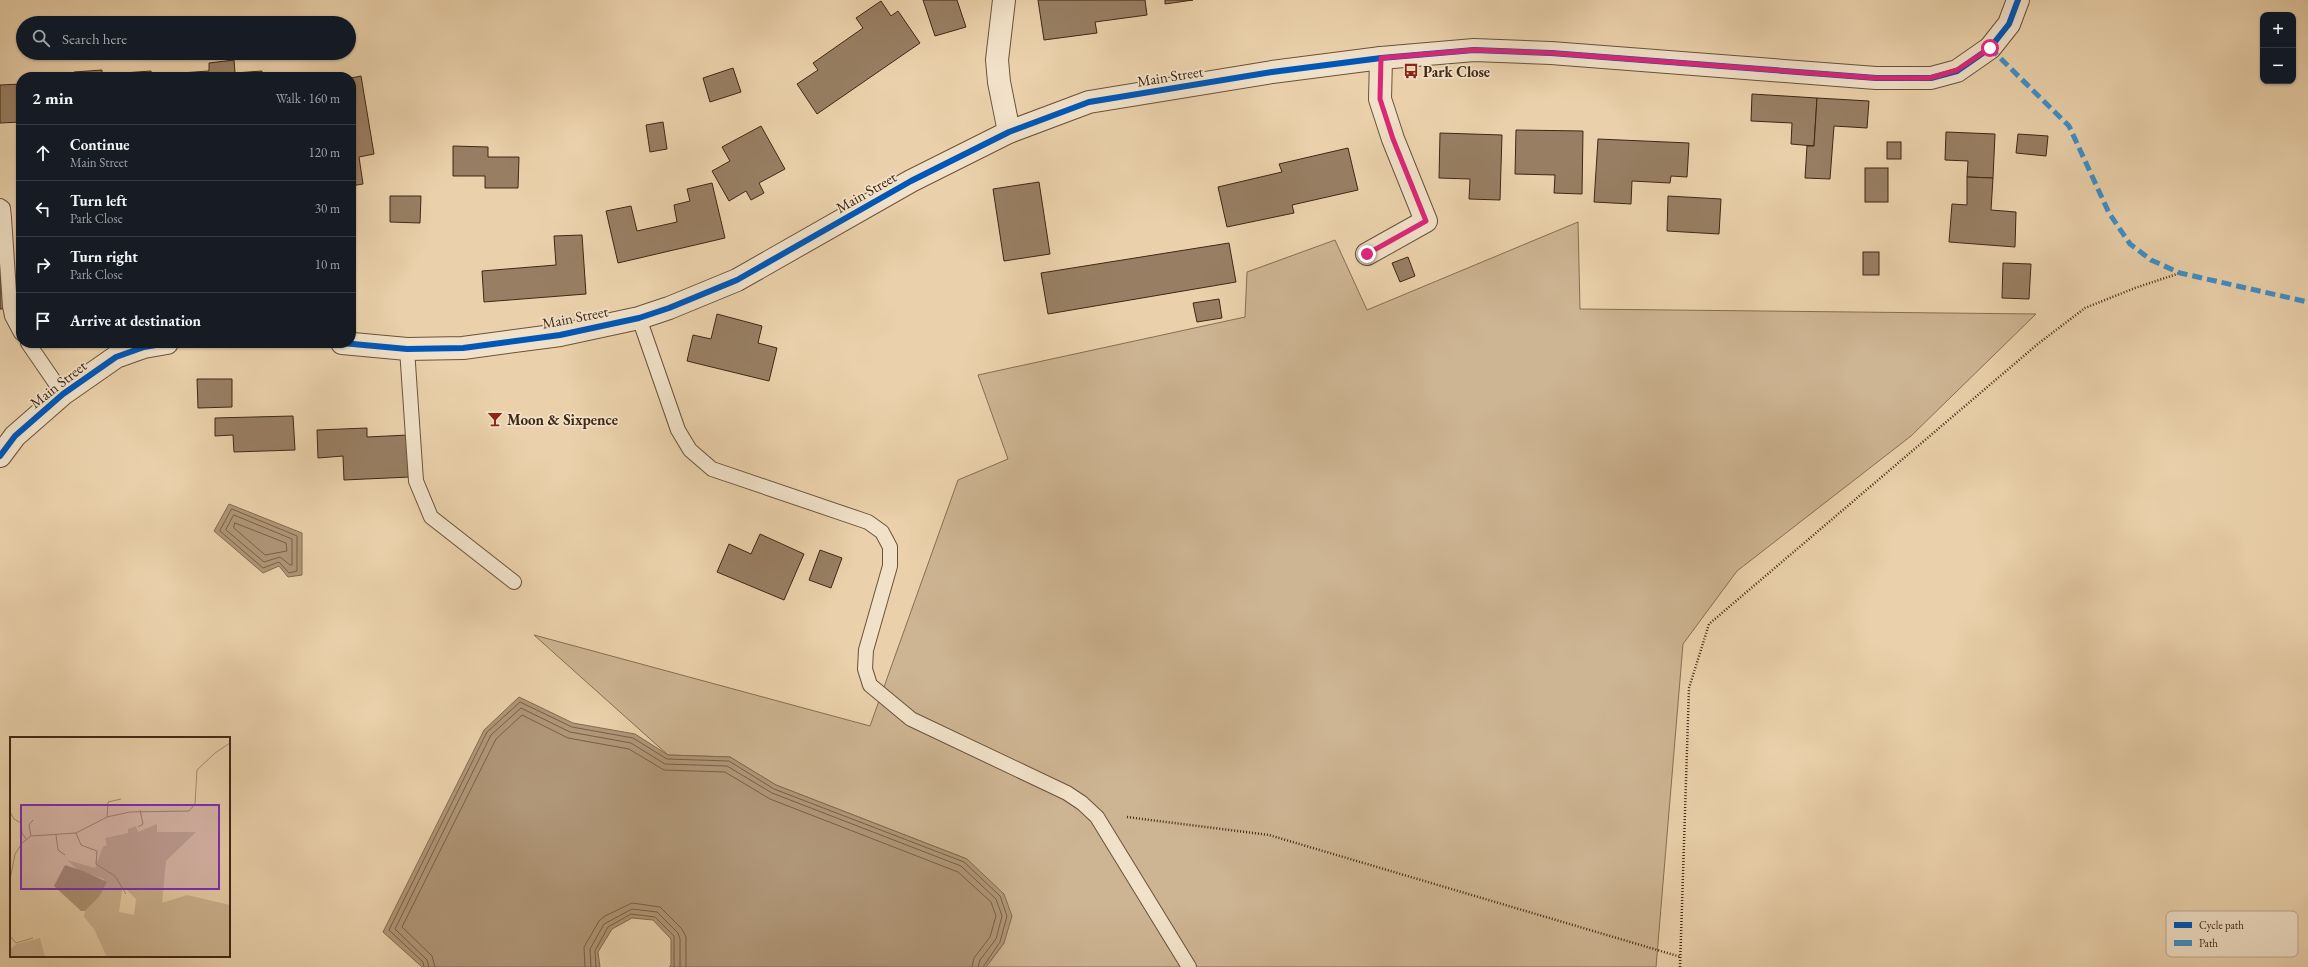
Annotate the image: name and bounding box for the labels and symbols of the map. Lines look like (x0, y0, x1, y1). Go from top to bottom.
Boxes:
route start (1981, 39, 1999, 57)
street label: Main Street (1136, 61, 1205, 91)
bus stop icon: Park Close (1402, 62, 1420, 80)
place label: Park Close (1423, 62, 1490, 81)
street label: Main Street (832, 167, 900, 217)
route end (1358, 245, 1376, 263)
street label: Main Street (540, 301, 610, 333)
street label: Main Street (26, 356, 90, 412)
bar icon: Moon & Sixpence (486, 410, 504, 428)
place label: Moon & Sixpence (507, 410, 618, 429)
inset map (10, 737, 230, 957)
legend (2166, 911, 2298, 957)
text: Cycle path (2199, 918, 2244, 932)
text: Path (2199, 936, 2218, 950)

